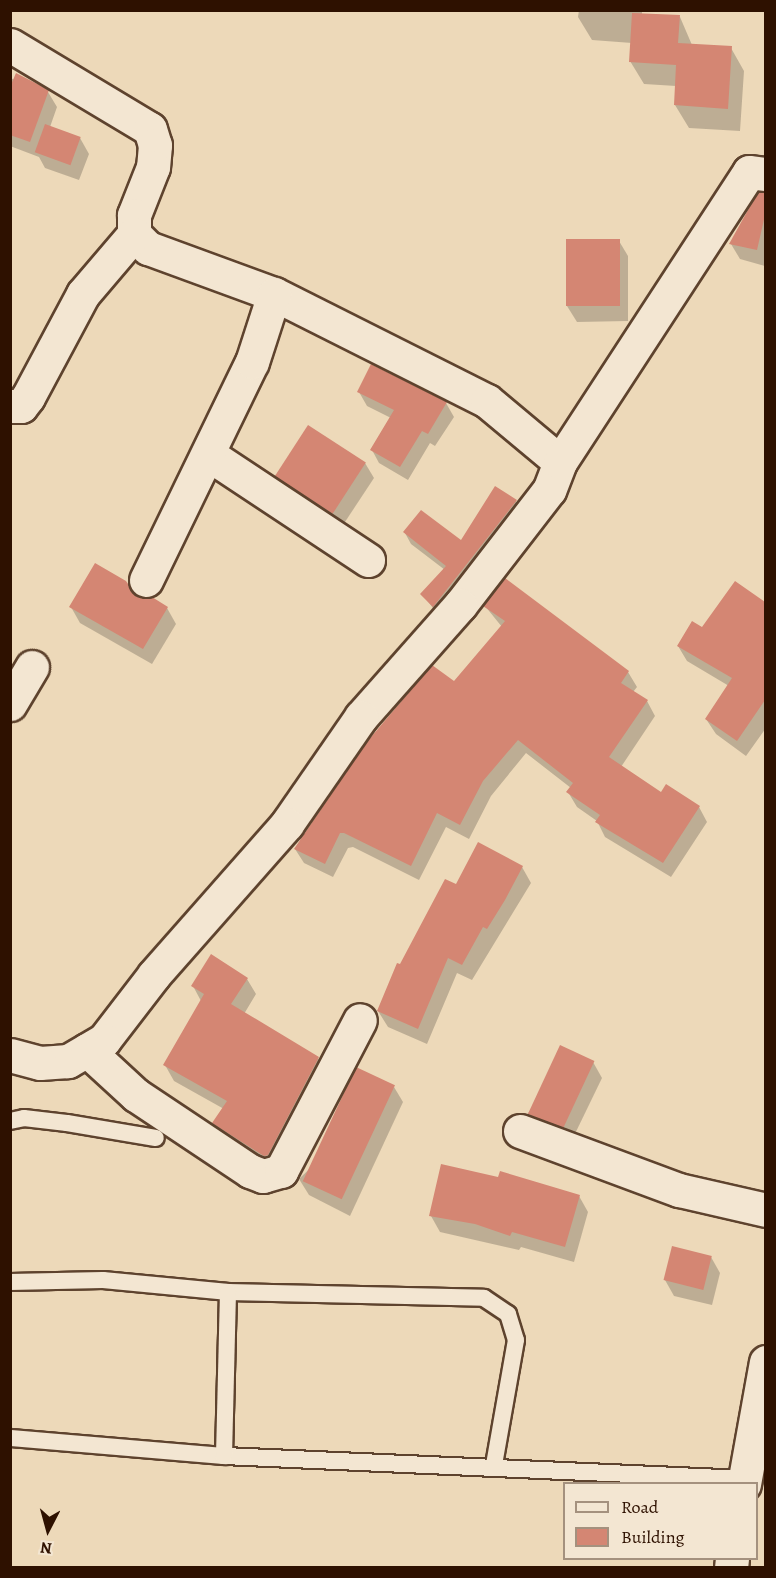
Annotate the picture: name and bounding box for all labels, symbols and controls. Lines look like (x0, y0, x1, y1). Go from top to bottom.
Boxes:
legend (563, 1482, 758, 1560)
text: Road (621, 1495, 658, 1519)
north arrow (18, 1500, 78, 1560)
text: Building (621, 1525, 685, 1549)
text: N (39, 1536, 53, 1559)

